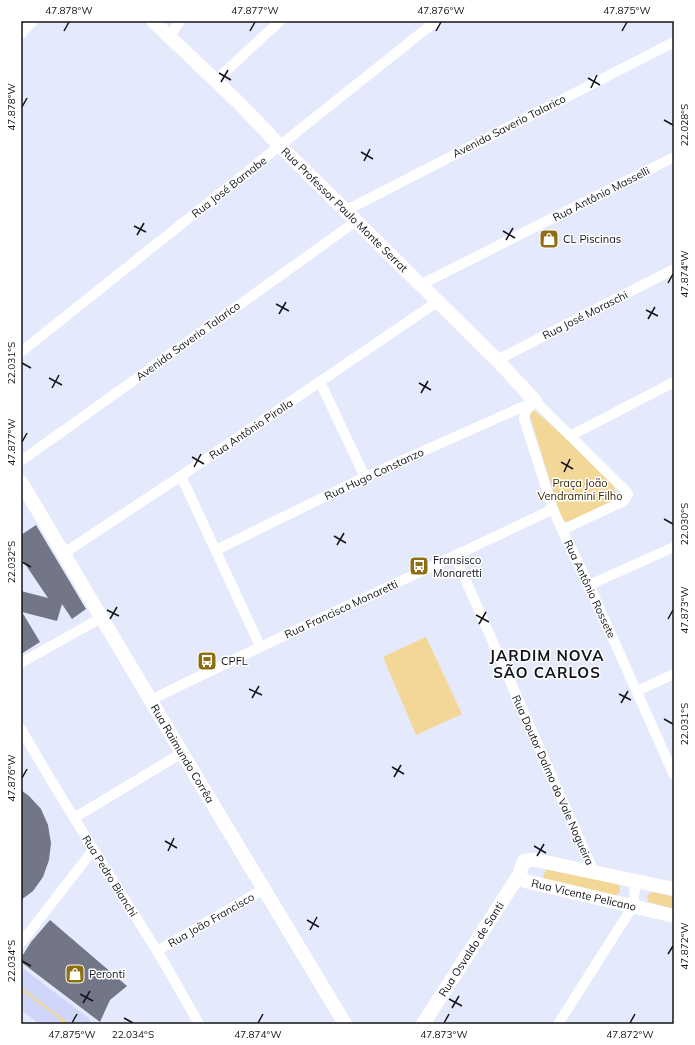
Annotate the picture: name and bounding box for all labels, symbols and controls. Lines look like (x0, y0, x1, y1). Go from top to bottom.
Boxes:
text: 47.878°W (45, 4, 93, 17)
text: 47.877°W (231, 4, 279, 17)
text: 47.876°W (417, 4, 465, 17)
text: 47.875°W (603, 4, 651, 17)
text: 47.878°W (5, 83, 18, 131)
street label: Avenida Saverio Talarico (450, 91, 568, 161)
text: 22.028°S (678, 104, 691, 146)
street label: Rua Professor Paulo Monte Serrat (278, 144, 411, 275)
street label: Rua José Barnabe (189, 153, 269, 221)
street label: Rua Antônio Masselli (550, 163, 652, 225)
shop icon: CL Piscinas (538, 228, 560, 250)
place label: CL Piscinas (563, 232, 621, 246)
text: 47.874°W (678, 250, 691, 298)
street label: Rua José Moraschi (540, 287, 630, 343)
street label: Avenida Saverio Talarico (133, 298, 243, 384)
text: 22.031°S (5, 342, 18, 384)
street label: Rua Antônio Pirolla (206, 396, 296, 462)
text: 47.877°W (5, 418, 18, 466)
street label: Rua Hugo Constanzo (322, 445, 426, 503)
park label: Praça João Vendramini Filho (538, 476, 622, 503)
text: 22.030°S (678, 503, 691, 545)
street label: Rua Antônio Rossete (561, 538, 619, 640)
text: 22.032°S (5, 541, 18, 583)
place label: Fransisco Monaretti (433, 553, 482, 580)
bus stop icon: Fransisco Monaretti (408, 555, 430, 577)
street label: Rua Francisco Monaretti (282, 577, 400, 641)
text: 47.873°W (678, 586, 691, 634)
district label: JARDIM NOVA SÃO CARLOS (489, 646, 605, 682)
bus stop icon: CPFL (196, 650, 218, 672)
place label: CPFL (221, 654, 248, 668)
street label: Rua Doutor Dalmo do Vale Nogueira (509, 693, 597, 867)
street label: Rua Raimundo Corrêa (148, 702, 217, 805)
text: 22.031°S (678, 703, 691, 745)
text: 47.876°W (5, 754, 18, 802)
street label: Rua Pedro Bianchi (79, 833, 141, 919)
street label: Rua Vicente Pelicano (530, 876, 638, 914)
street label: Rua João Francisco (165, 890, 257, 950)
street label: Rua Osvaldo de Santi (436, 899, 507, 999)
text: 47.872°W (678, 922, 691, 970)
text: 22.034°S (5, 940, 18, 982)
shop icon: Peronti (64, 963, 86, 985)
place label: Peronti (89, 967, 125, 981)
text: 47.875°W (48, 1028, 96, 1041)
text: 22.034°S (112, 1028, 154, 1041)
text: 47.874°W (234, 1028, 282, 1041)
text: 47.873°W (420, 1028, 468, 1041)
text: 47.872°W (606, 1028, 654, 1041)

